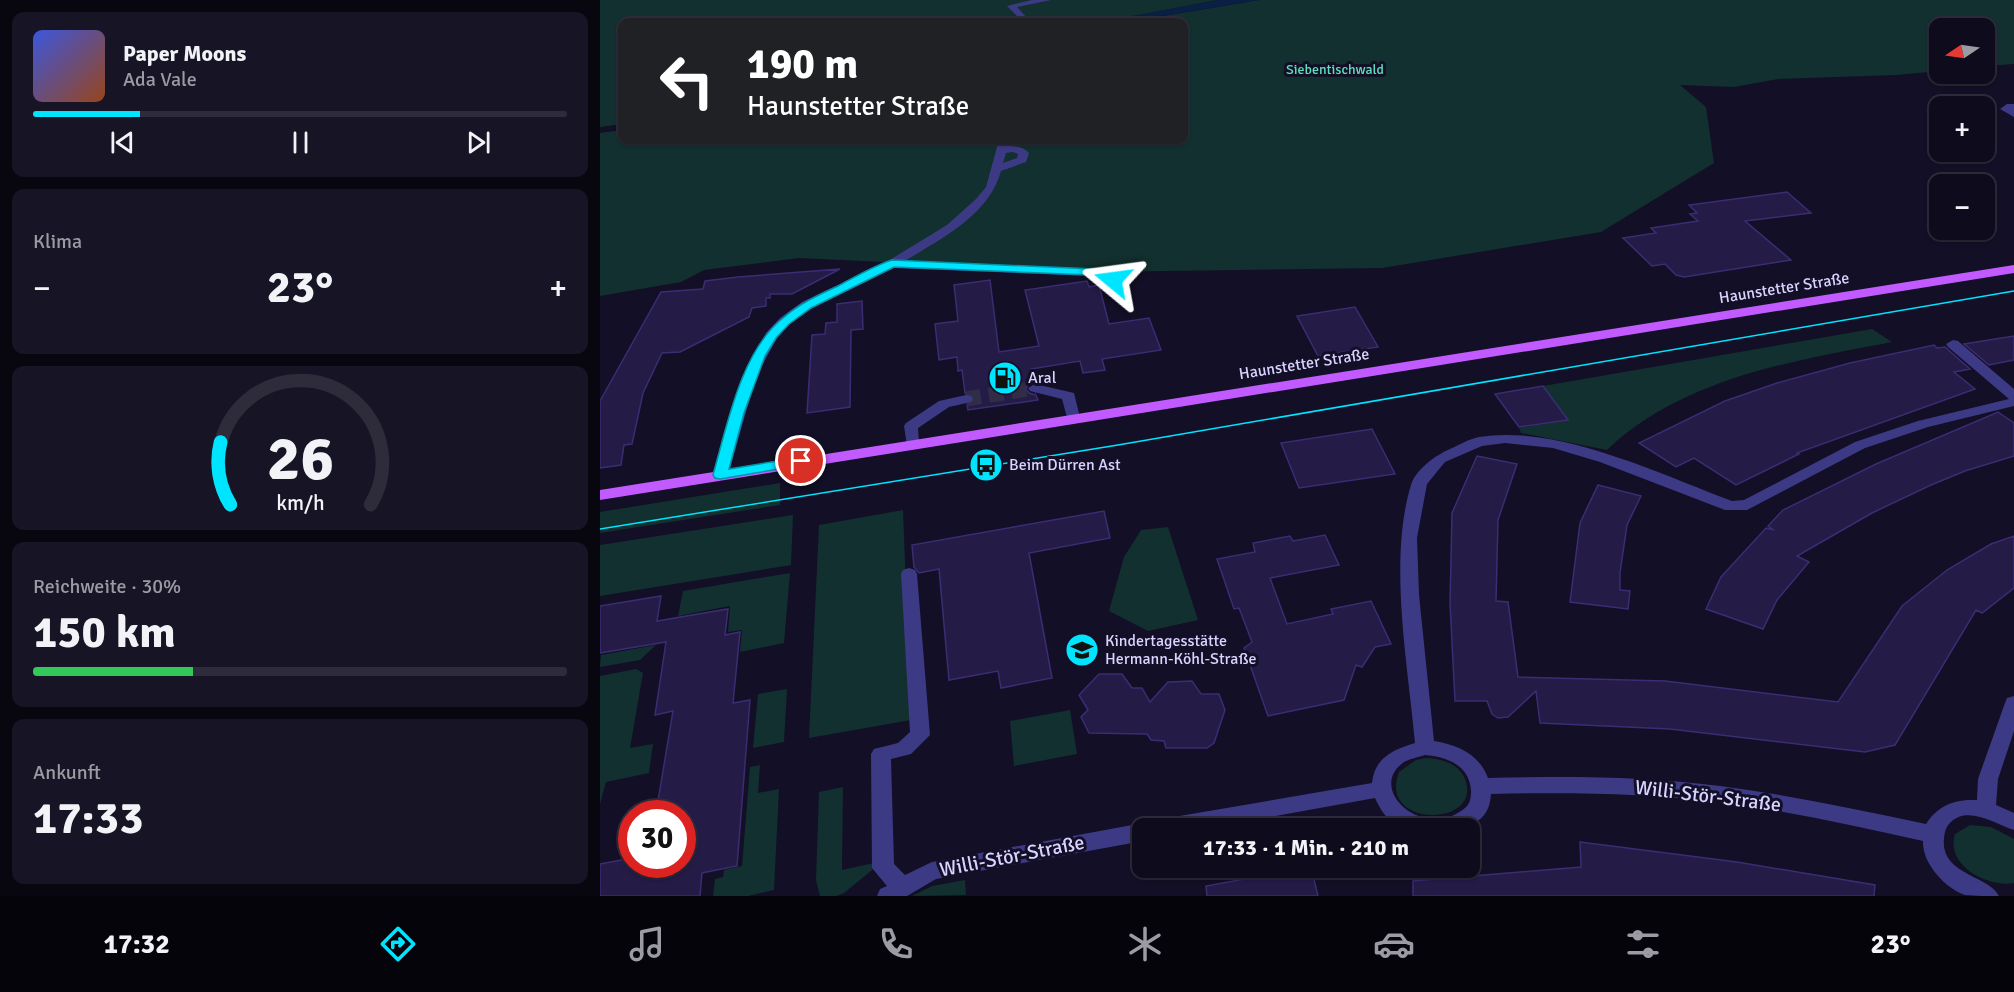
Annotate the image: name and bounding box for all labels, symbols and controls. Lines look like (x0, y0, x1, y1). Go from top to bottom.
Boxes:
north arrow (1929, 18, 1995, 84)
map controls (1929, 18, 1995, 240)
text: 190 m (747, 39, 858, 90)
text: Paper Moons (123, 40, 246, 67)
icon: left (648, 42, 726, 120)
park label: Siebentischwald (1286, 61, 1384, 78)
text: Ada Vale (123, 67, 197, 92)
text: Haunstetter Straße (747, 90, 969, 123)
button: + (1929, 96, 1995, 162)
icon: previous (106, 126, 139, 159)
icon: pause (284, 126, 317, 159)
icon: next (462, 126, 495, 159)
button: − (1929, 174, 1995, 240)
text: Klima (33, 229, 82, 254)
position arrow (1081, 248, 1145, 312)
text: 23° (267, 260, 333, 315)
text: − (33, 268, 51, 309)
text: + (549, 268, 567, 309)
street label: Haunstetter Straße (1717, 268, 1851, 308)
street label: Haunstetter Straße (1237, 344, 1371, 384)
fuel station icon: Aral (987, 360, 1023, 396)
place label: Aral (1028, 368, 1057, 388)
text: 26 (266, 420, 334, 497)
pin (775, 435, 826, 486)
icon: arrive (784, 444, 817, 477)
bus stop icon: Beim Dürren Ast (968, 447, 1004, 483)
place label: Beim Dürren Ast (1009, 455, 1121, 475)
text: km/h (276, 490, 324, 516)
text: Reichweite · 30% (33, 574, 181, 599)
text: 150 km (33, 605, 176, 660)
place label: Kindertagesstätte Hermann-Köhl-Straße (1105, 631, 1256, 669)
school or university icon: Kindertagesstätte Hermann-Köhl-Straße (1064, 632, 1100, 668)
text: Ankunft (33, 760, 101, 785)
street label: Willi-Stör-Straße (1634, 775, 1782, 817)
text: 17:33 (33, 791, 143, 846)
speed limit sign: 30 (618, 800, 696, 878)
street label: Willi-Stör-Straße (937, 830, 1087, 882)
text: 17:33 · 1 Min. · 210 m (1203, 834, 1409, 861)
icon: directions (377, 923, 419, 965)
icon: music (626, 923, 668, 965)
icon: phone (875, 923, 917, 965)
icon: climate (1124, 923, 1166, 965)
icon: car (1373, 923, 1415, 965)
icon: filters (1622, 923, 1664, 965)
text: 17:32 (103, 928, 170, 961)
text: 23° (1871, 928, 1911, 961)

